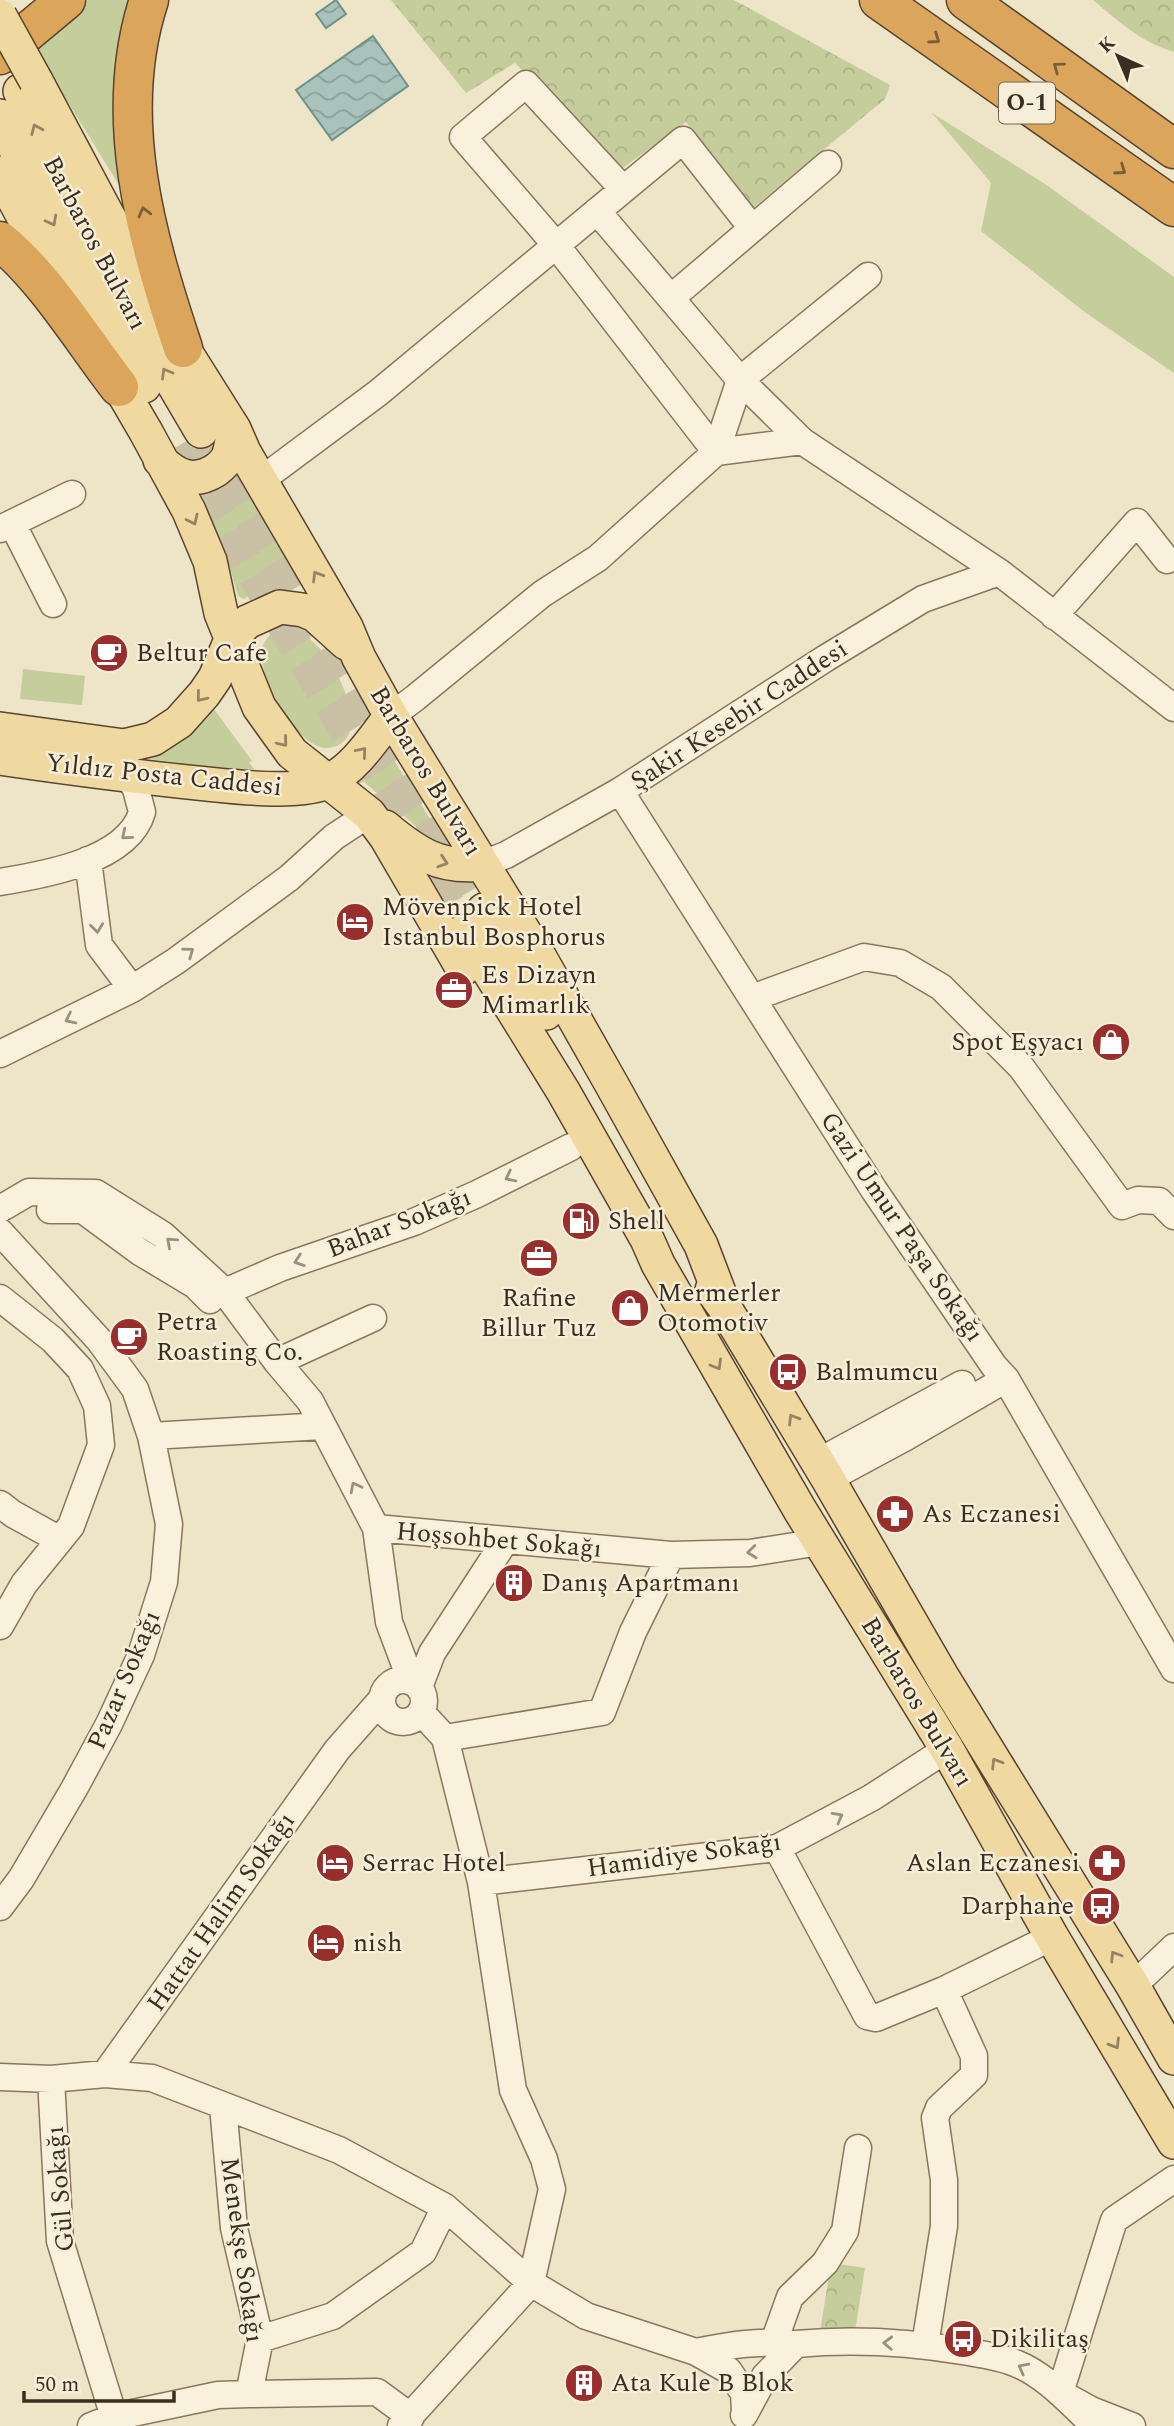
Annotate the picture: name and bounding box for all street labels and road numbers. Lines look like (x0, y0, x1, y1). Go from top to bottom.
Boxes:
road number: O-1 (999, 82, 1055, 124)
street label: Barbaros Bulvarı (32, 149, 158, 337)
street label: Şakir Kesebir Caddesi (622, 629, 856, 801)
street label: Barbaros Bulvarı (359, 678, 493, 864)
street label: Yıldız Posta Caddesi (44, 743, 284, 807)
street label: Gazi Umur Paşa Sokağı (810, 1104, 994, 1350)
street label: Bahar Sokağı (321, 1177, 477, 1269)
street label: Hoşsohbet Sokağı (394, 1511, 604, 1569)
street label: Pazar Sokağı (77, 1604, 171, 1756)
street label: Barbaros Bulvarı (850, 1609, 984, 1795)
street label: Hattat Halim Sokağı (137, 1804, 305, 2020)
street label: Hamidiye Sokağı (584, 1822, 784, 1888)
street label: Gül Sokağı (35, 2124, 85, 2254)
street label: Menekşe Sokağı (209, 2155, 275, 2345)

